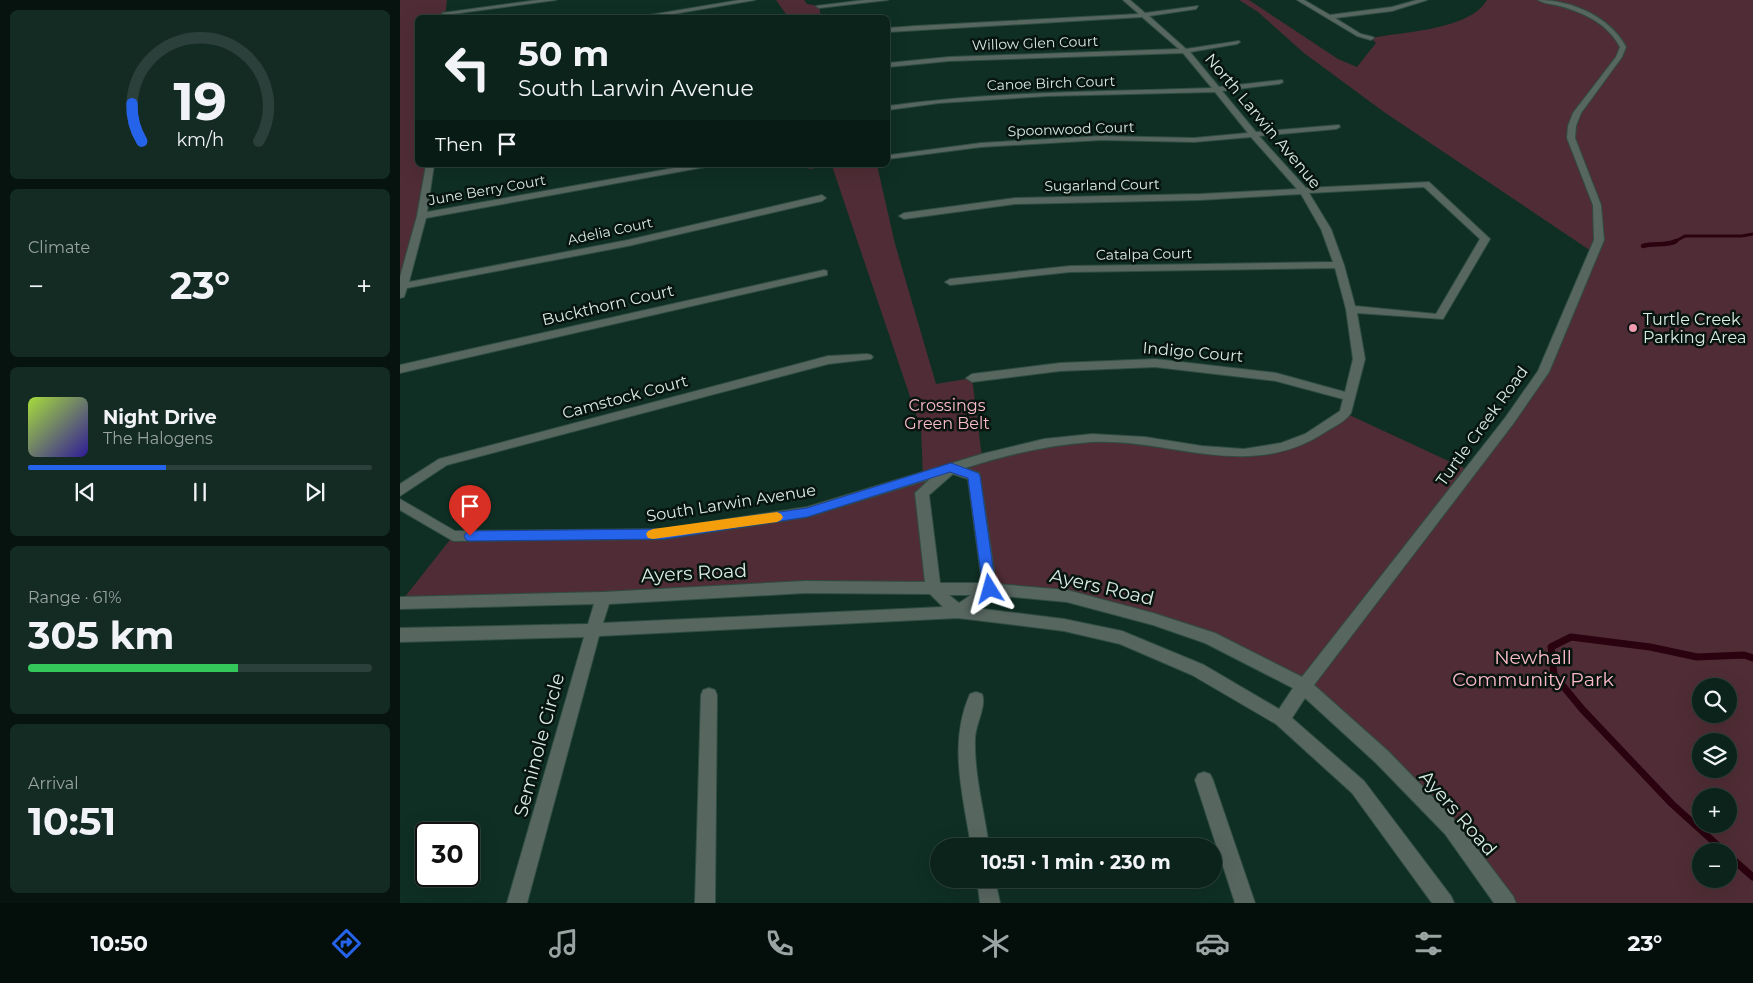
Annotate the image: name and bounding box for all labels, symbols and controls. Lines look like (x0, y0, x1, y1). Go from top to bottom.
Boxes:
text: 50 m (518, 32, 609, 75)
street label: Willow Glen Court (971, 32, 1099, 54)
icon: left (435, 35, 500, 100)
street label: North Larwin Avenue (1201, 50, 1325, 192)
text: 19 (173, 70, 227, 133)
street label: Canoe Birch Court (987, 72, 1116, 94)
text: South Larwin Avenue (518, 75, 754, 102)
street label: Spoonwood Court (1007, 118, 1135, 140)
text: km/h (176, 129, 224, 150)
icon: arrive (493, 130, 521, 158)
text: Then (435, 133, 483, 156)
street label: June Berry Court (426, 171, 547, 209)
street label: Sugarland Court (1044, 175, 1160, 195)
street label: Adelia Court (566, 213, 655, 249)
text: Climate (28, 238, 90, 257)
street label: Catalpa Court (1096, 244, 1193, 264)
text: 23° (170, 262, 230, 309)
text: − (28, 269, 44, 303)
text: + (356, 269, 372, 303)
street label: Buckthorn Court (540, 280, 676, 329)
place label: Turtle Creek Parking Area (1643, 310, 1746, 347)
marker: Turtle Creek Parking Area (1627, 322, 1639, 334)
street label: Indigo Court (1142, 338, 1245, 366)
street label: Turtle Creek Road (1432, 362, 1532, 490)
street label: Camstock Court (560, 371, 690, 423)
park label: Crossings Green Belt (904, 396, 990, 433)
text: Night Drive (103, 406, 217, 429)
text: The Halogens (103, 429, 213, 448)
icon: previous (71, 478, 99, 506)
icon: pause (186, 478, 214, 506)
icon: next (301, 478, 329, 506)
street label: South Larwin Avenue (645, 480, 817, 526)
pin (449, 485, 491, 536)
icon: arrive (456, 492, 484, 520)
street label: Ayers Road (640, 559, 748, 587)
position arrow (963, 562, 1015, 614)
street label: Ayers Road (1048, 564, 1156, 610)
text: Range · 61% (28, 588, 122, 607)
text: 305 km (28, 612, 174, 659)
park label: Newhall Community Park (1452, 646, 1614, 691)
street label: Seminole Circle (509, 671, 569, 819)
map controls (1692, 678, 1737, 888)
button: search (1692, 678, 1737, 723)
button: layers (1692, 733, 1737, 778)
street label: Ayers Road (1414, 765, 1502, 861)
text: Arrival (28, 774, 78, 793)
button: + (1692, 788, 1737, 833)
text: 10:51 (28, 798, 116, 845)
speed limit sign: 30 (415, 822, 480, 887)
button: − (1692, 843, 1737, 888)
text: 10:51 · 1 min · 230 m (981, 851, 1171, 874)
icon: directions (329, 926, 364, 961)
icon: music (546, 926, 581, 961)
icon: phone (762, 926, 797, 961)
icon: climate (978, 926, 1013, 961)
icon: car (1195, 926, 1230, 961)
icon: filters (1411, 926, 1446, 961)
text: 10:50 (91, 930, 148, 957)
text: 23° (1627, 930, 1662, 957)

